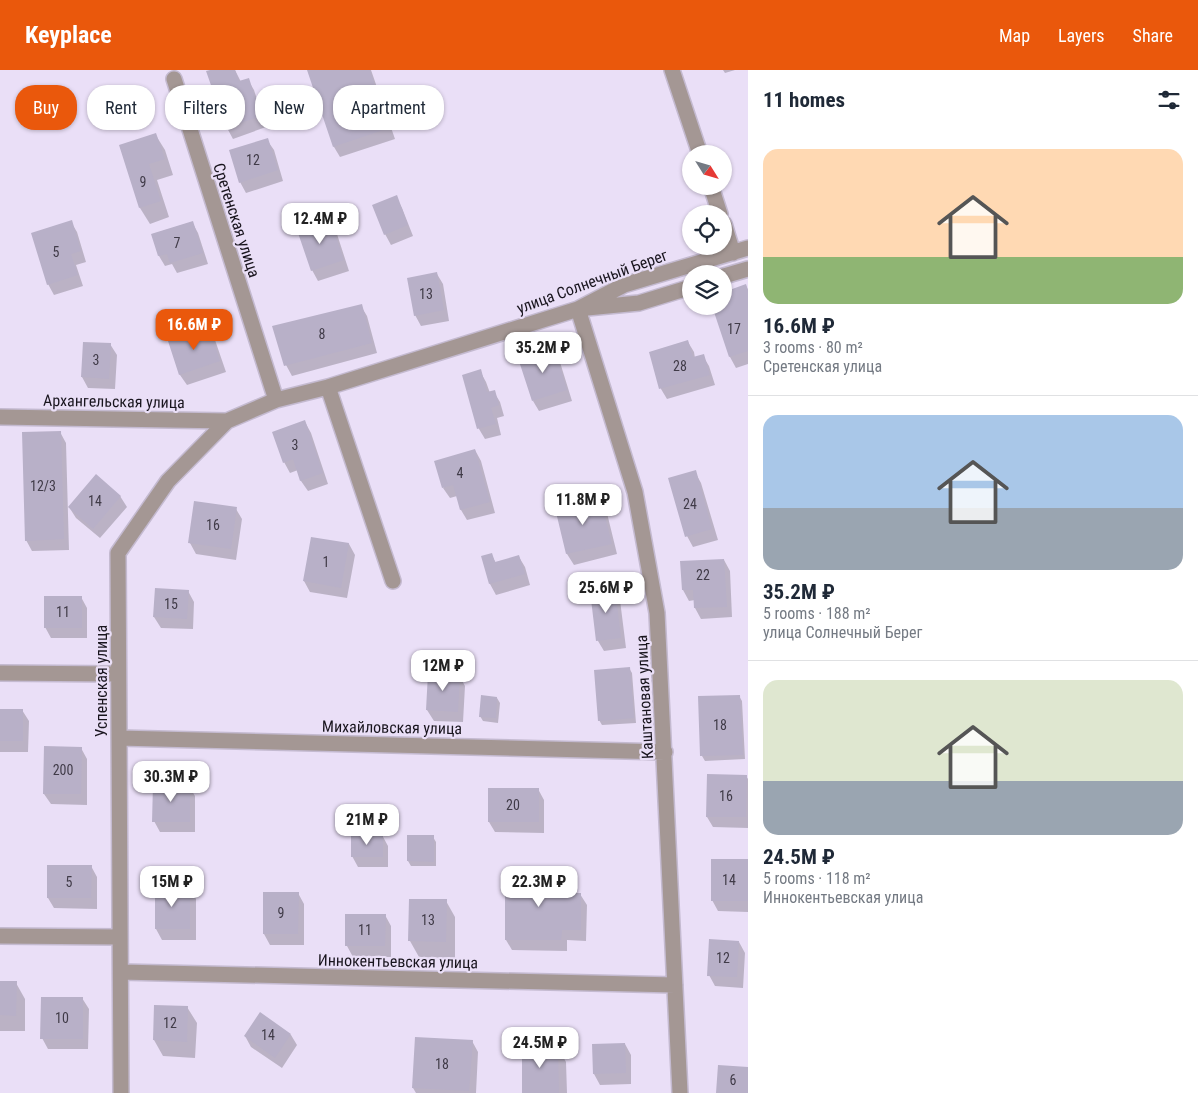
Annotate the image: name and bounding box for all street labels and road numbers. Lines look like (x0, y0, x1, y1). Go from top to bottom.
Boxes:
street label: Сретенская улица (209, 161, 264, 280)
street label: улица Солнечный Берег (514, 245, 670, 318)
street label: Архангельская улица (43, 391, 185, 412)
street label: Успенская улица (92, 625, 111, 737)
street label: Каштановая улица (632, 634, 657, 760)
street label: Михайловская улица (322, 717, 462, 738)
street label: Иннокентьевская улица (318, 951, 478, 972)

